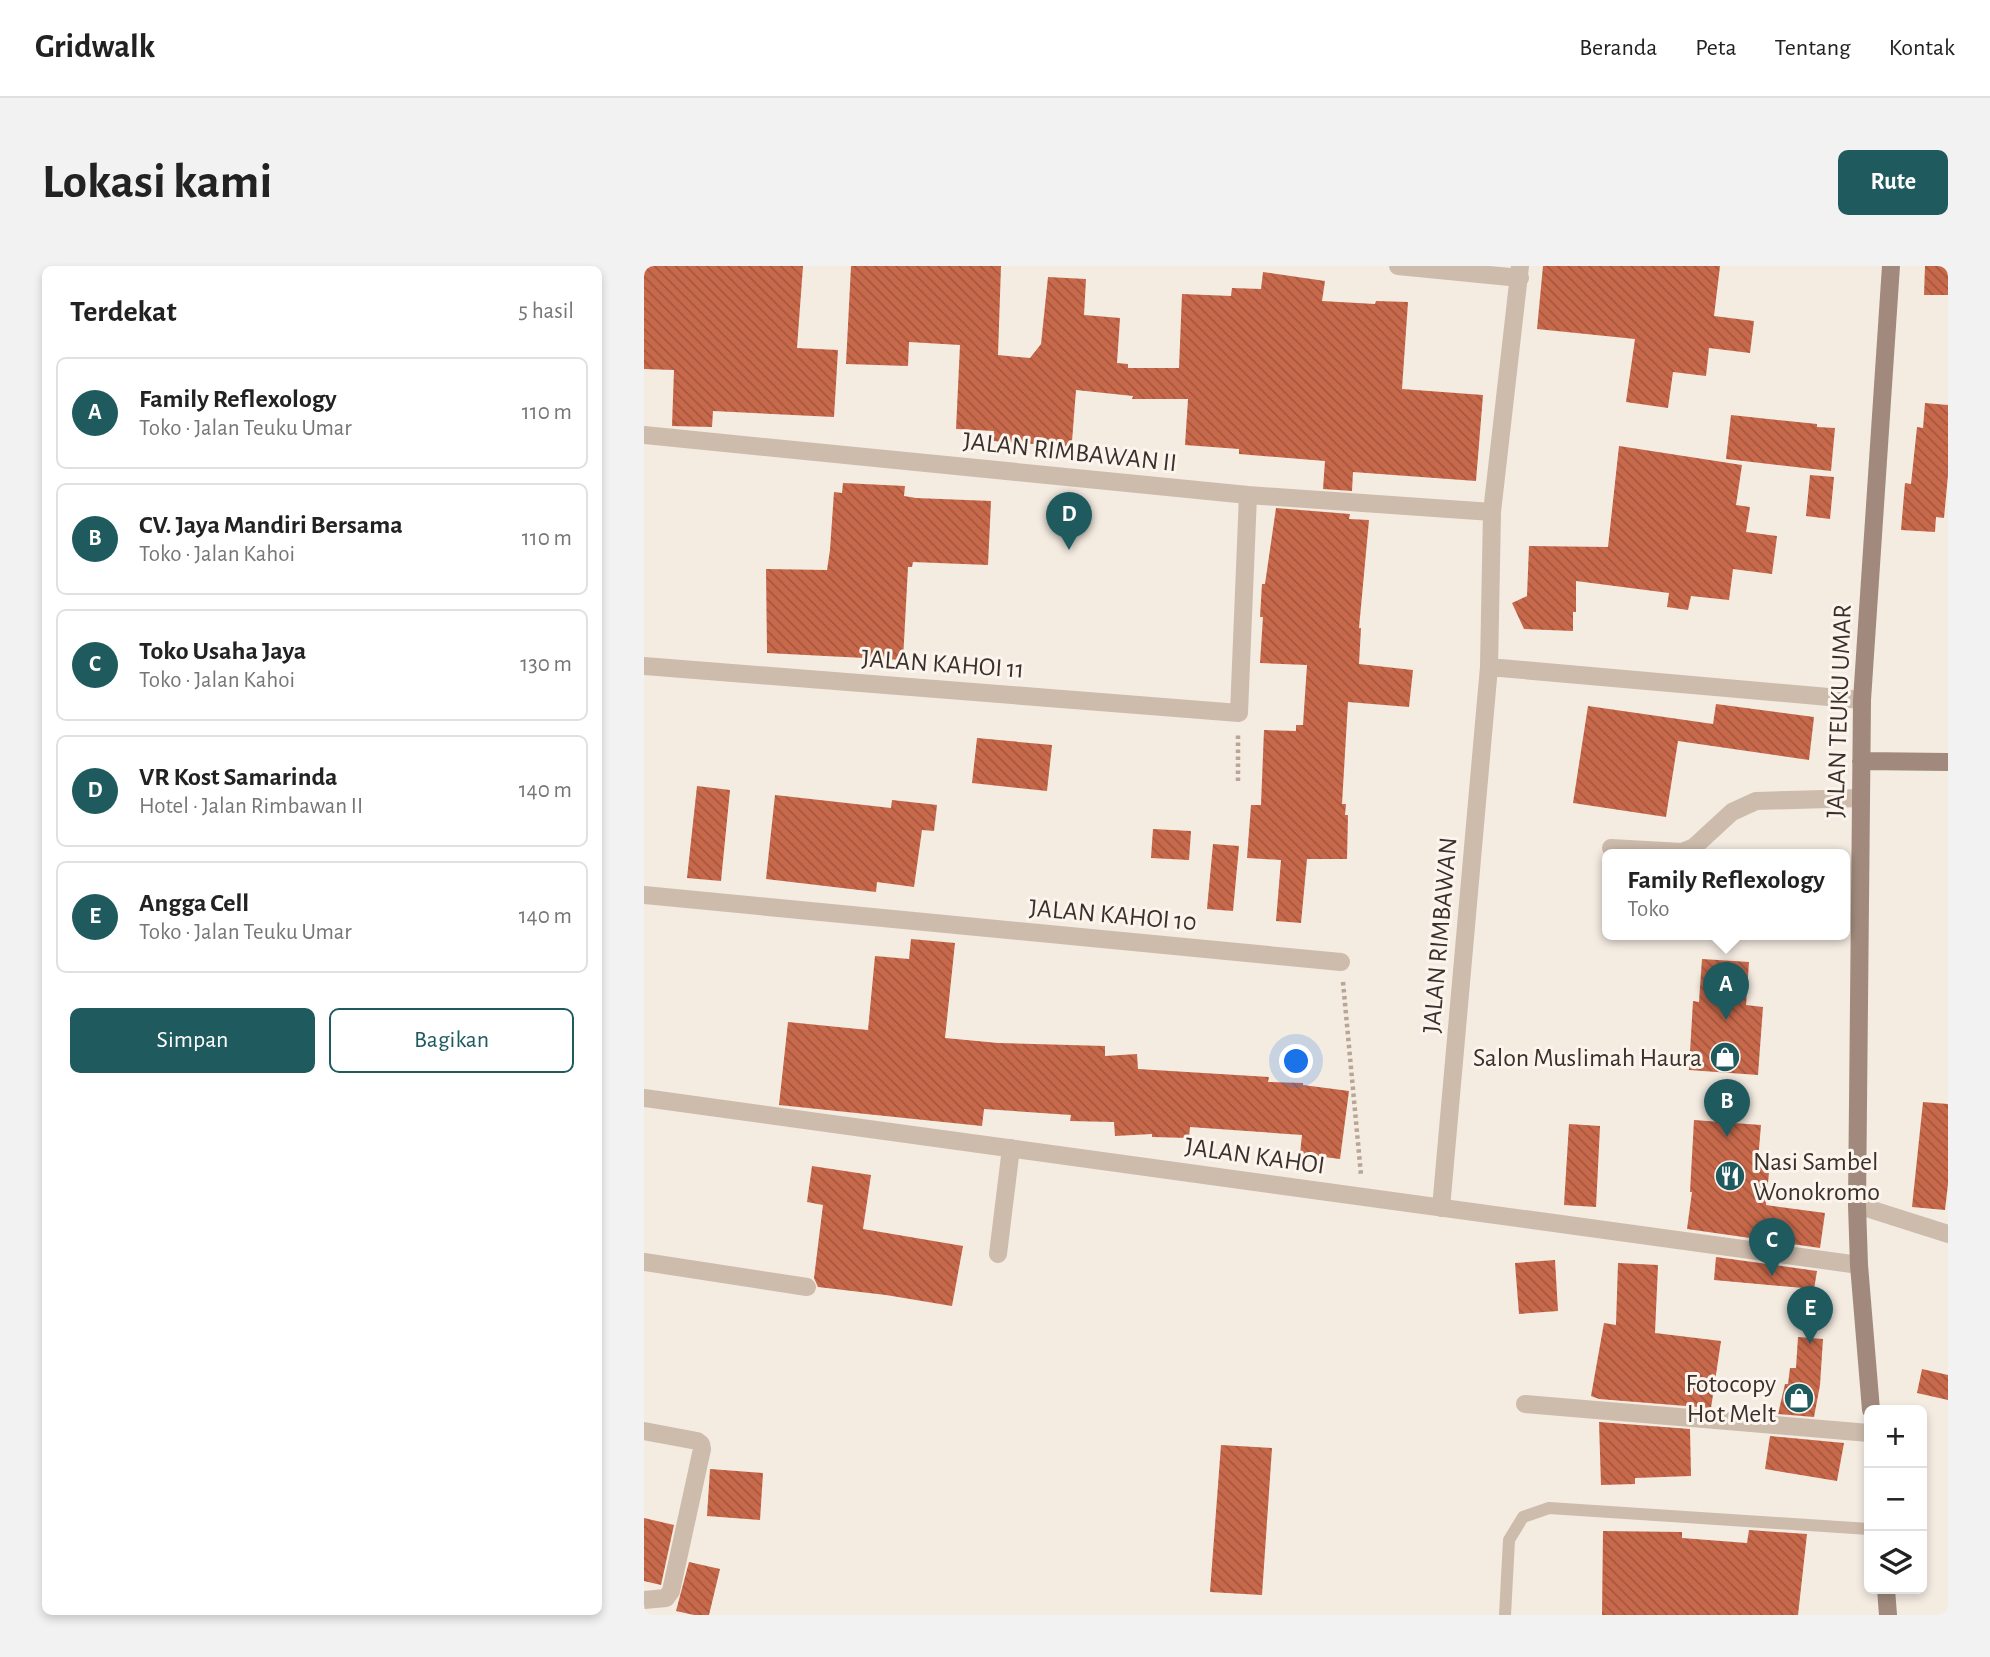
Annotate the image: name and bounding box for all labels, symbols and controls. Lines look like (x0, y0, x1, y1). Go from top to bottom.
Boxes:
text: Gridwalk (35, 31, 155, 64)
text: Beranda (1579, 36, 1657, 60)
text: Peta (1695, 36, 1737, 60)
text: Tentang (1775, 36, 1851, 60)
text: Kontak (1889, 36, 1955, 60)
button: Rute (1838, 150, 1948, 215)
text: Lokasi kami (42, 158, 272, 207)
text: Terdekat (70, 297, 177, 327)
text: 5 hasil (518, 300, 574, 323)
text: Family Reflexology (139, 386, 337, 412)
text: A (88, 401, 102, 424)
text: 110 m (522, 401, 572, 424)
text: Toko · Jalan Teuku Umar (139, 417, 352, 440)
street label: JALAN RIMBAWAN II (962, 428, 1178, 476)
pin: D (1046, 492, 1092, 550)
text: CV. Jaya Mandiri Bersama (139, 512, 403, 538)
text: B (88, 527, 102, 550)
text: 110 m (522, 527, 572, 550)
text: Toko · Jalan Kahoi (139, 543, 295, 566)
street label: JALAN TEUKU UMAR (1822, 604, 1856, 818)
text: Toko Usaha Jaya (139, 638, 306, 664)
street label: JALAN KAHOI 11 (861, 645, 1025, 683)
text: C (89, 653, 101, 676)
text: 130 m (520, 653, 572, 676)
text: Toko · Jalan Kahoi (139, 669, 295, 692)
text: VR Kost Samarinda (139, 764, 338, 790)
text: D (87, 779, 103, 802)
text: 140 m (519, 779, 572, 802)
text: Hotel · Jalan Rimbawan II (139, 795, 363, 818)
street label: JALAN RIMBAWAN (1418, 836, 1462, 1034)
popup (1602, 849, 1850, 940)
text: Family Reflexology (1627, 867, 1825, 893)
text: Angga Cell (139, 890, 249, 916)
street label: JALAN KAHOI 10 (1028, 895, 1198, 935)
text: Toko (1627, 898, 1670, 921)
text: E (89, 905, 101, 928)
text: 140 m (519, 905, 572, 928)
text: Toko · Jalan Teuku Umar (139, 921, 352, 944)
pin: A (1703, 962, 1749, 1020)
button: Simpan (70, 1008, 315, 1073)
button: Bagikan (329, 1008, 574, 1073)
shop icon: Salon Muslimah Haura (1708, 1040, 1742, 1074)
your location (1279, 1044, 1313, 1078)
place label: Salon Muslimah Haura (1473, 1045, 1702, 1071)
pin: B (1704, 1079, 1750, 1137)
street label: JALAN KAHOI (1183, 1133, 1326, 1179)
place label: Nasi Sambel Wonokromo (1753, 1149, 1880, 1205)
restaurant icon: Nasi Sambel Wonokromo (1713, 1159, 1747, 1193)
pin: C (1749, 1218, 1795, 1276)
pin: E (1787, 1286, 1833, 1344)
place label: Fotocopy Hot Melt (1685, 1371, 1776, 1427)
shop icon: Fotocopy Hot Melt (1782, 1381, 1816, 1415)
map controls (1864, 1405, 1927, 1594)
button: + (1864, 1405, 1927, 1468)
button: − (1864, 1468, 1927, 1531)
button: layers (1864, 1531, 1927, 1594)

